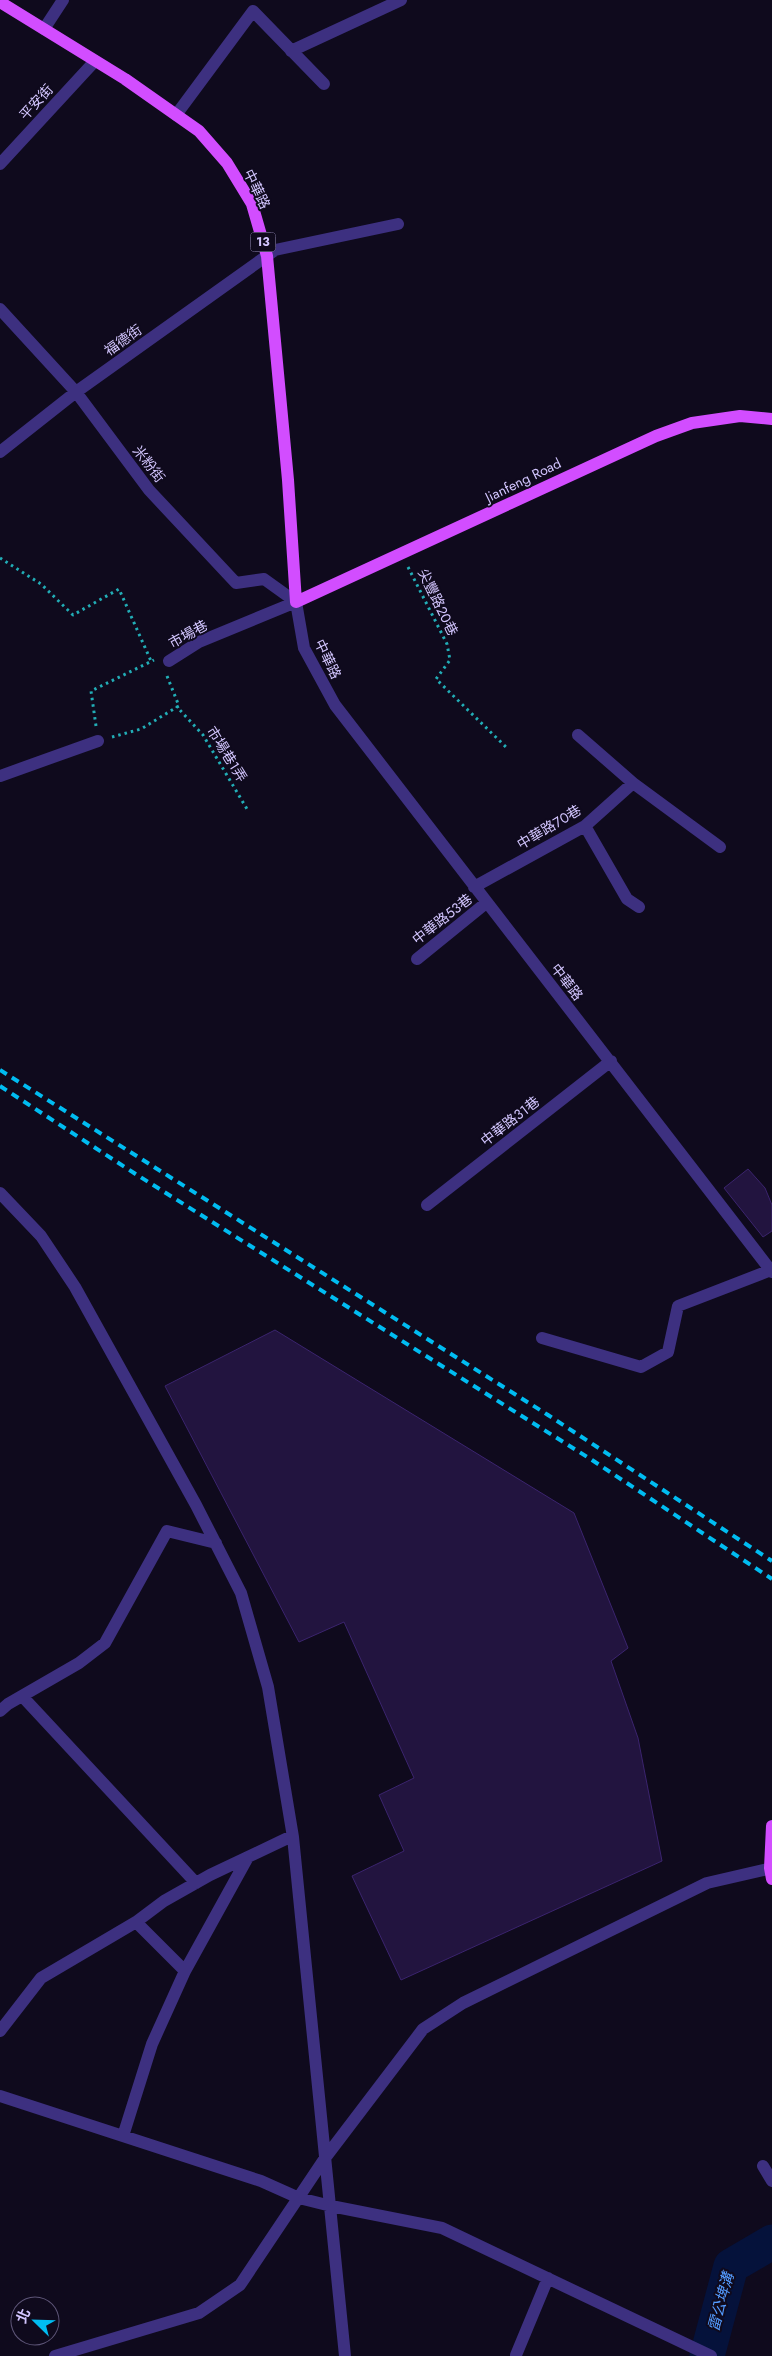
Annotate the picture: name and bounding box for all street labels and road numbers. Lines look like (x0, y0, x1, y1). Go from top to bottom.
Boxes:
street label: 平安街 (15, 80, 57, 124)
street label: 中華路 (239, 166, 275, 212)
road number: 13 (250, 232, 276, 252)
street label: 福德街 (100, 320, 146, 360)
street label: 米粉街 (128, 441, 170, 487)
street label: Jianfeng Road (480, 453, 564, 508)
street label: 尖豐路20巷 (413, 565, 463, 639)
street label: 市場巷 (165, 615, 211, 653)
street label: 中華路 (310, 636, 346, 682)
street label: 市場巷1弄 (202, 722, 252, 786)
street label: 中華路70巷 (513, 800, 585, 854)
street label: 中華路53巷 (408, 889, 476, 949)
street label: 中華路 (546, 959, 588, 1005)
street label: 中華路31巷 (476, 1092, 544, 1150)

